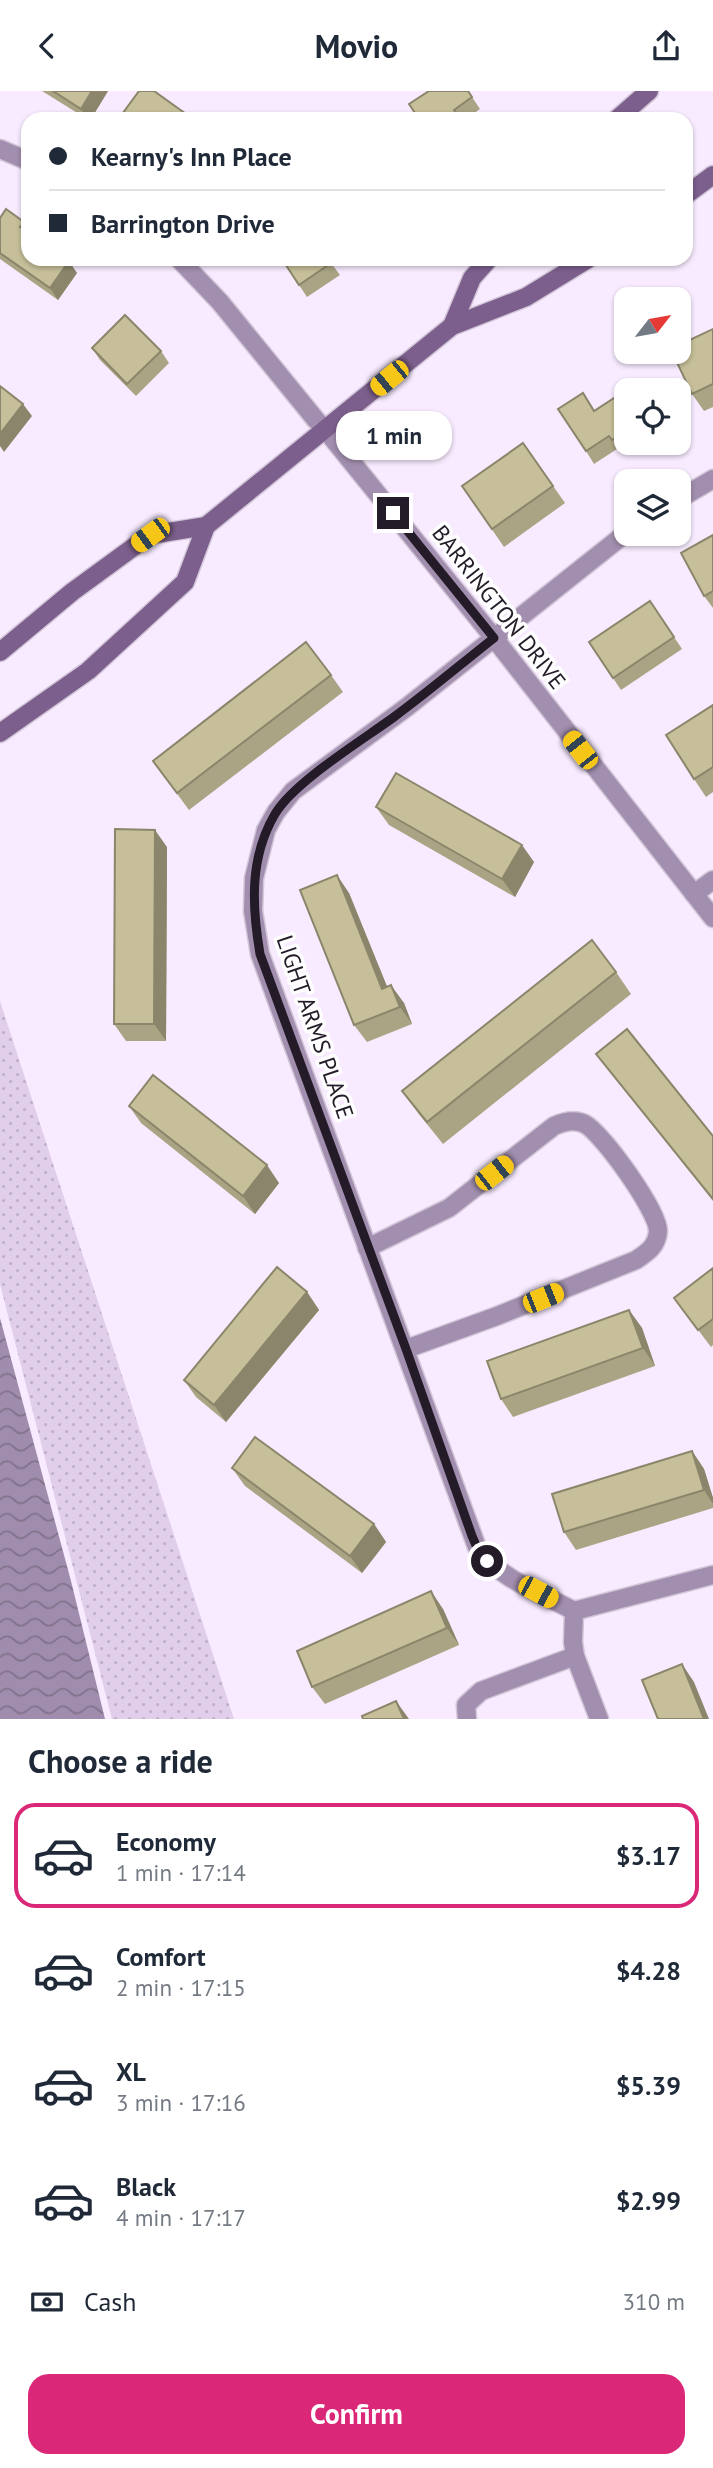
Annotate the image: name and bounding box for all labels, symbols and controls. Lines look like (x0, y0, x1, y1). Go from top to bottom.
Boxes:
text: Movio (315, 25, 398, 67)
icon: back (28, 27, 66, 65)
icon: share (647, 27, 685, 65)
text: Kearny's Inn Place (91, 140, 292, 173)
text: Barrington Drive (91, 207, 275, 240)
north arrow (614, 287, 691, 364)
map controls (614, 287, 691, 546)
car (367, 357, 412, 399)
button: locate (614, 378, 691, 455)
callout: 1 min (335, 411, 451, 461)
text: 1 min (366, 421, 422, 450)
button: layers (614, 469, 691, 546)
route end (377, 497, 409, 529)
car (127, 514, 174, 556)
street label: BARRINGTON DRIVE (426, 519, 572, 695)
car (559, 727, 602, 773)
street label: LIGHT ARMS PLACE (270, 931, 360, 1122)
car (471, 1152, 518, 1194)
car (520, 1280, 567, 1316)
route start (471, 1545, 503, 1577)
car (515, 1573, 562, 1611)
text: Choose a ride (28, 1740, 213, 1782)
icon: car (32, 1824, 95, 1887)
text: Economy (116, 1825, 216, 1858)
text: $3.17 (616, 1839, 681, 1872)
text: 1 min · 17:14 (116, 1858, 246, 1887)
icon: car (32, 1939, 95, 2002)
text: Comfort (116, 1940, 206, 1973)
text: $4.28 (616, 1954, 681, 1987)
text: 2 min · 17:15 (116, 1973, 246, 2002)
icon: car (32, 2054, 95, 2117)
text: XL (116, 2055, 146, 2088)
text: $5.39 (616, 2069, 681, 2102)
text: 3 min · 17:16 (116, 2088, 246, 2117)
icon: car (32, 2169, 95, 2232)
text: Black (116, 2170, 176, 2203)
text: $2.99 (616, 2184, 681, 2217)
text: 4 min · 17:17 (116, 2203, 246, 2232)
icon: cash (28, 2283, 66, 2321)
text: Cash (84, 2285, 136, 2318)
text: 310 m (623, 2287, 685, 2316)
button: Confirm (28, 2374, 685, 2454)

